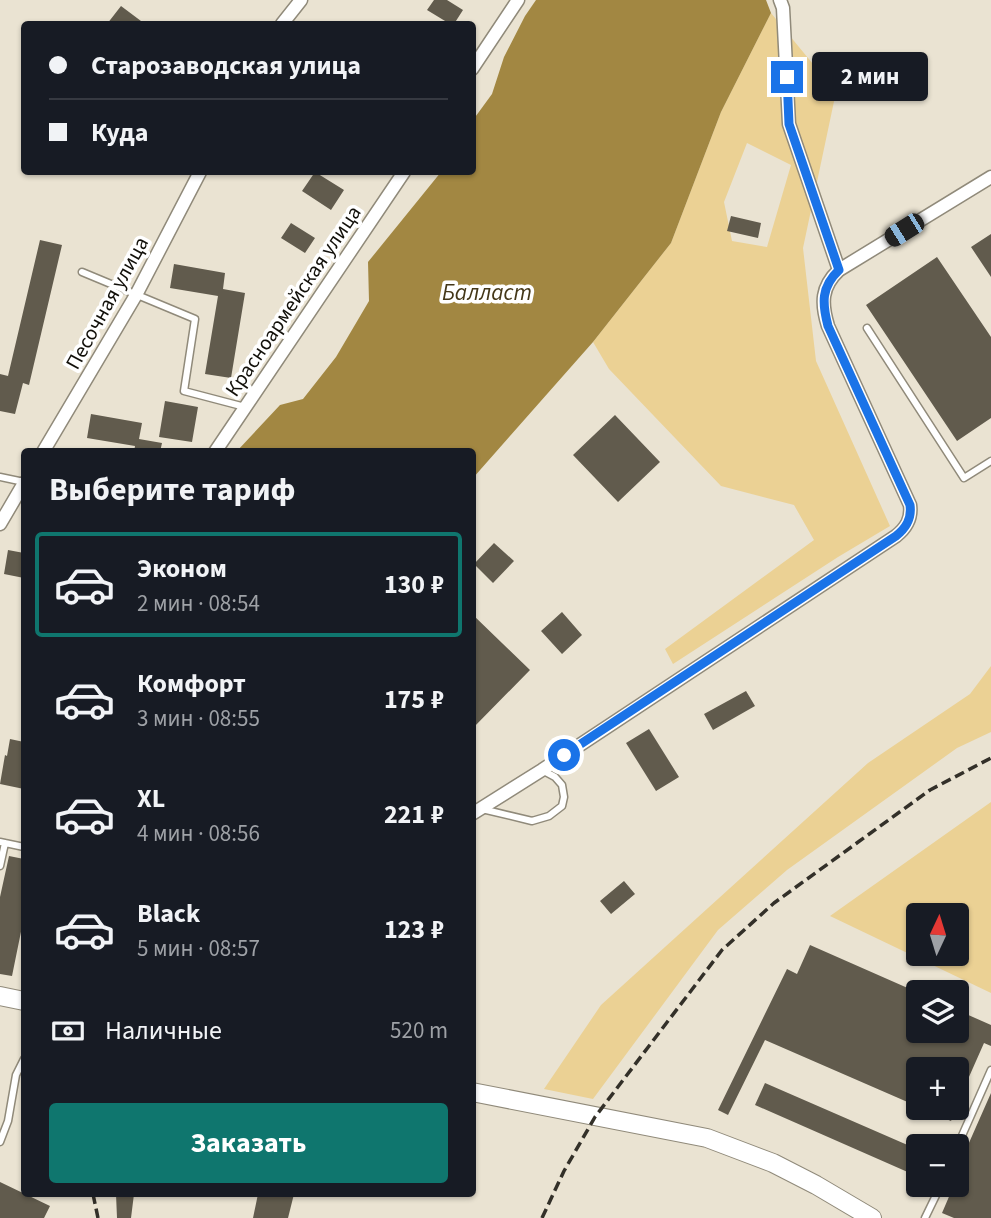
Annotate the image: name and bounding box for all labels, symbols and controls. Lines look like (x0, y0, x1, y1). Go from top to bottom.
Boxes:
text: Старозаводская улица (91, 47, 361, 84)
callout: 2 мин (812, 52, 927, 102)
text: 2 мин (841, 60, 899, 93)
route end (771, 61, 803, 93)
text: Куда (91, 114, 149, 151)
street label: Красноармейская улица (218, 199, 368, 403)
car (881, 210, 928, 250)
street label: Песочная улица (58, 231, 156, 375)
water label: Балласт (442, 276, 532, 309)
text: Выберите тариф (49, 467, 296, 513)
text: Эконом (137, 550, 227, 587)
icon: car (53, 553, 116, 616)
text: 130 ₽ (384, 566, 444, 603)
text: 2 мин · 08:54 (137, 587, 260, 620)
text: Комфорт (137, 665, 246, 702)
icon: car (53, 668, 116, 731)
text: 175 ₽ (384, 681, 444, 718)
text: 3 мин · 08:55 (137, 702, 260, 735)
route start (548, 739, 580, 771)
text: XL (137, 780, 165, 817)
icon: car (53, 783, 116, 846)
text: 221 ₽ (384, 796, 444, 833)
text: 4 мин · 08:56 (137, 817, 260, 850)
text: Black (137, 895, 200, 932)
icon: car (53, 898, 116, 961)
north arrow (906, 903, 970, 966)
map controls (906, 903, 969, 1197)
text: 123 ₽ (384, 911, 444, 948)
text: 5 мин · 08:57 (137, 932, 260, 965)
button: layers (906, 980, 969, 1043)
icon: cash (49, 1012, 87, 1050)
text: Наличные (105, 1012, 222, 1049)
text: 520 m (390, 1014, 448, 1047)
button: + (906, 1057, 969, 1120)
button: Заказать (49, 1103, 448, 1183)
button: − (906, 1134, 969, 1197)

